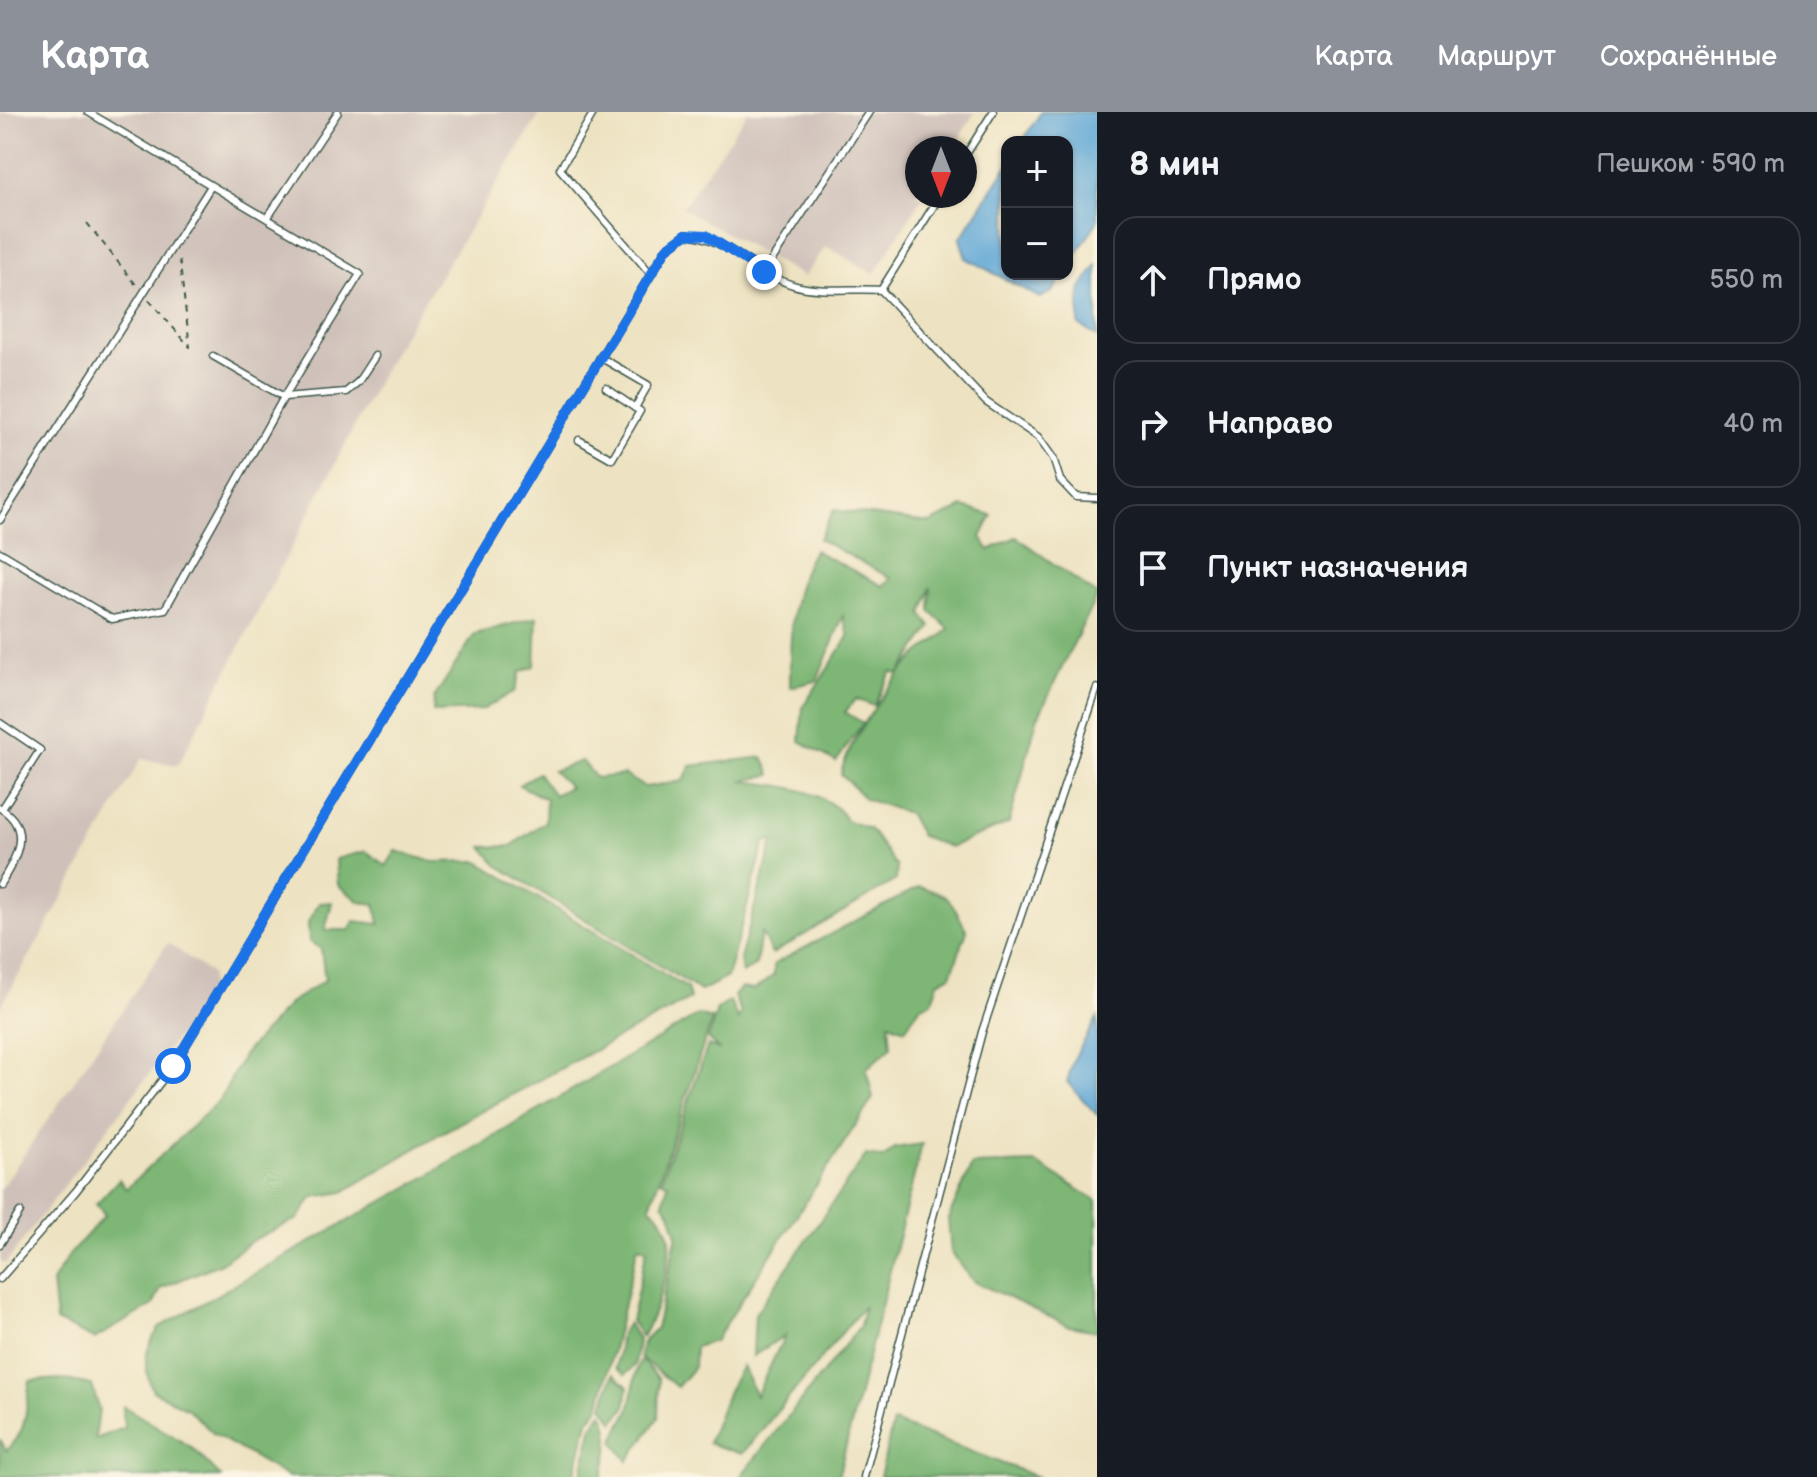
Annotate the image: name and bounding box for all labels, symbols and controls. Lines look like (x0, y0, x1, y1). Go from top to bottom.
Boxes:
text: Карта (40, 34, 149, 79)
text: Карта (1314, 40, 1393, 73)
text: Маршрут (1437, 40, 1556, 73)
text: Сохранённые (1600, 40, 1777, 73)
north arrow (905, 136, 977, 208)
map controls (1001, 136, 1073, 280)
button: + (1001, 136, 1073, 208)
text: 8 мин (1129, 144, 1220, 185)
text: Пешком · 590 m (1596, 149, 1785, 180)
button: − (1001, 208, 1073, 280)
route end (746, 254, 782, 290)
icon: ahead (1131, 258, 1175, 302)
text: Прямо (1207, 262, 1301, 298)
text: 550 m (1709, 265, 1783, 296)
icon: right (1131, 402, 1175, 446)
text: Направо (1207, 406, 1333, 442)
text: 40 m (1723, 409, 1783, 440)
icon: arrive (1131, 546, 1175, 590)
text: Пункт назначения (1207, 550, 1468, 586)
route start (155, 1048, 191, 1084)

